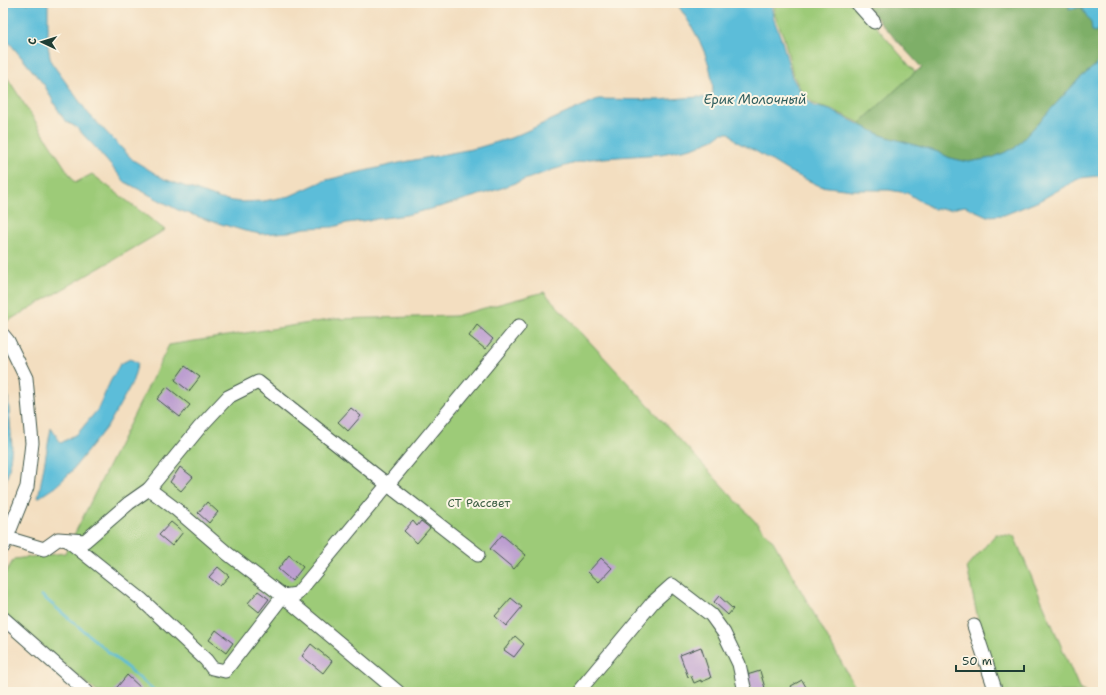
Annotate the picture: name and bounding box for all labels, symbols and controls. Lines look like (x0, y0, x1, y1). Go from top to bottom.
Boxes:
north arrow (22, 22, 62, 62)
text: С (25, 37, 40, 45)
water label: Ерик Молочный (704, 91, 806, 108)
park label: СТ Рассвет (448, 495, 511, 511)
scale bar (956, 647, 1024, 673)
text: 50 m (962, 653, 992, 669)

